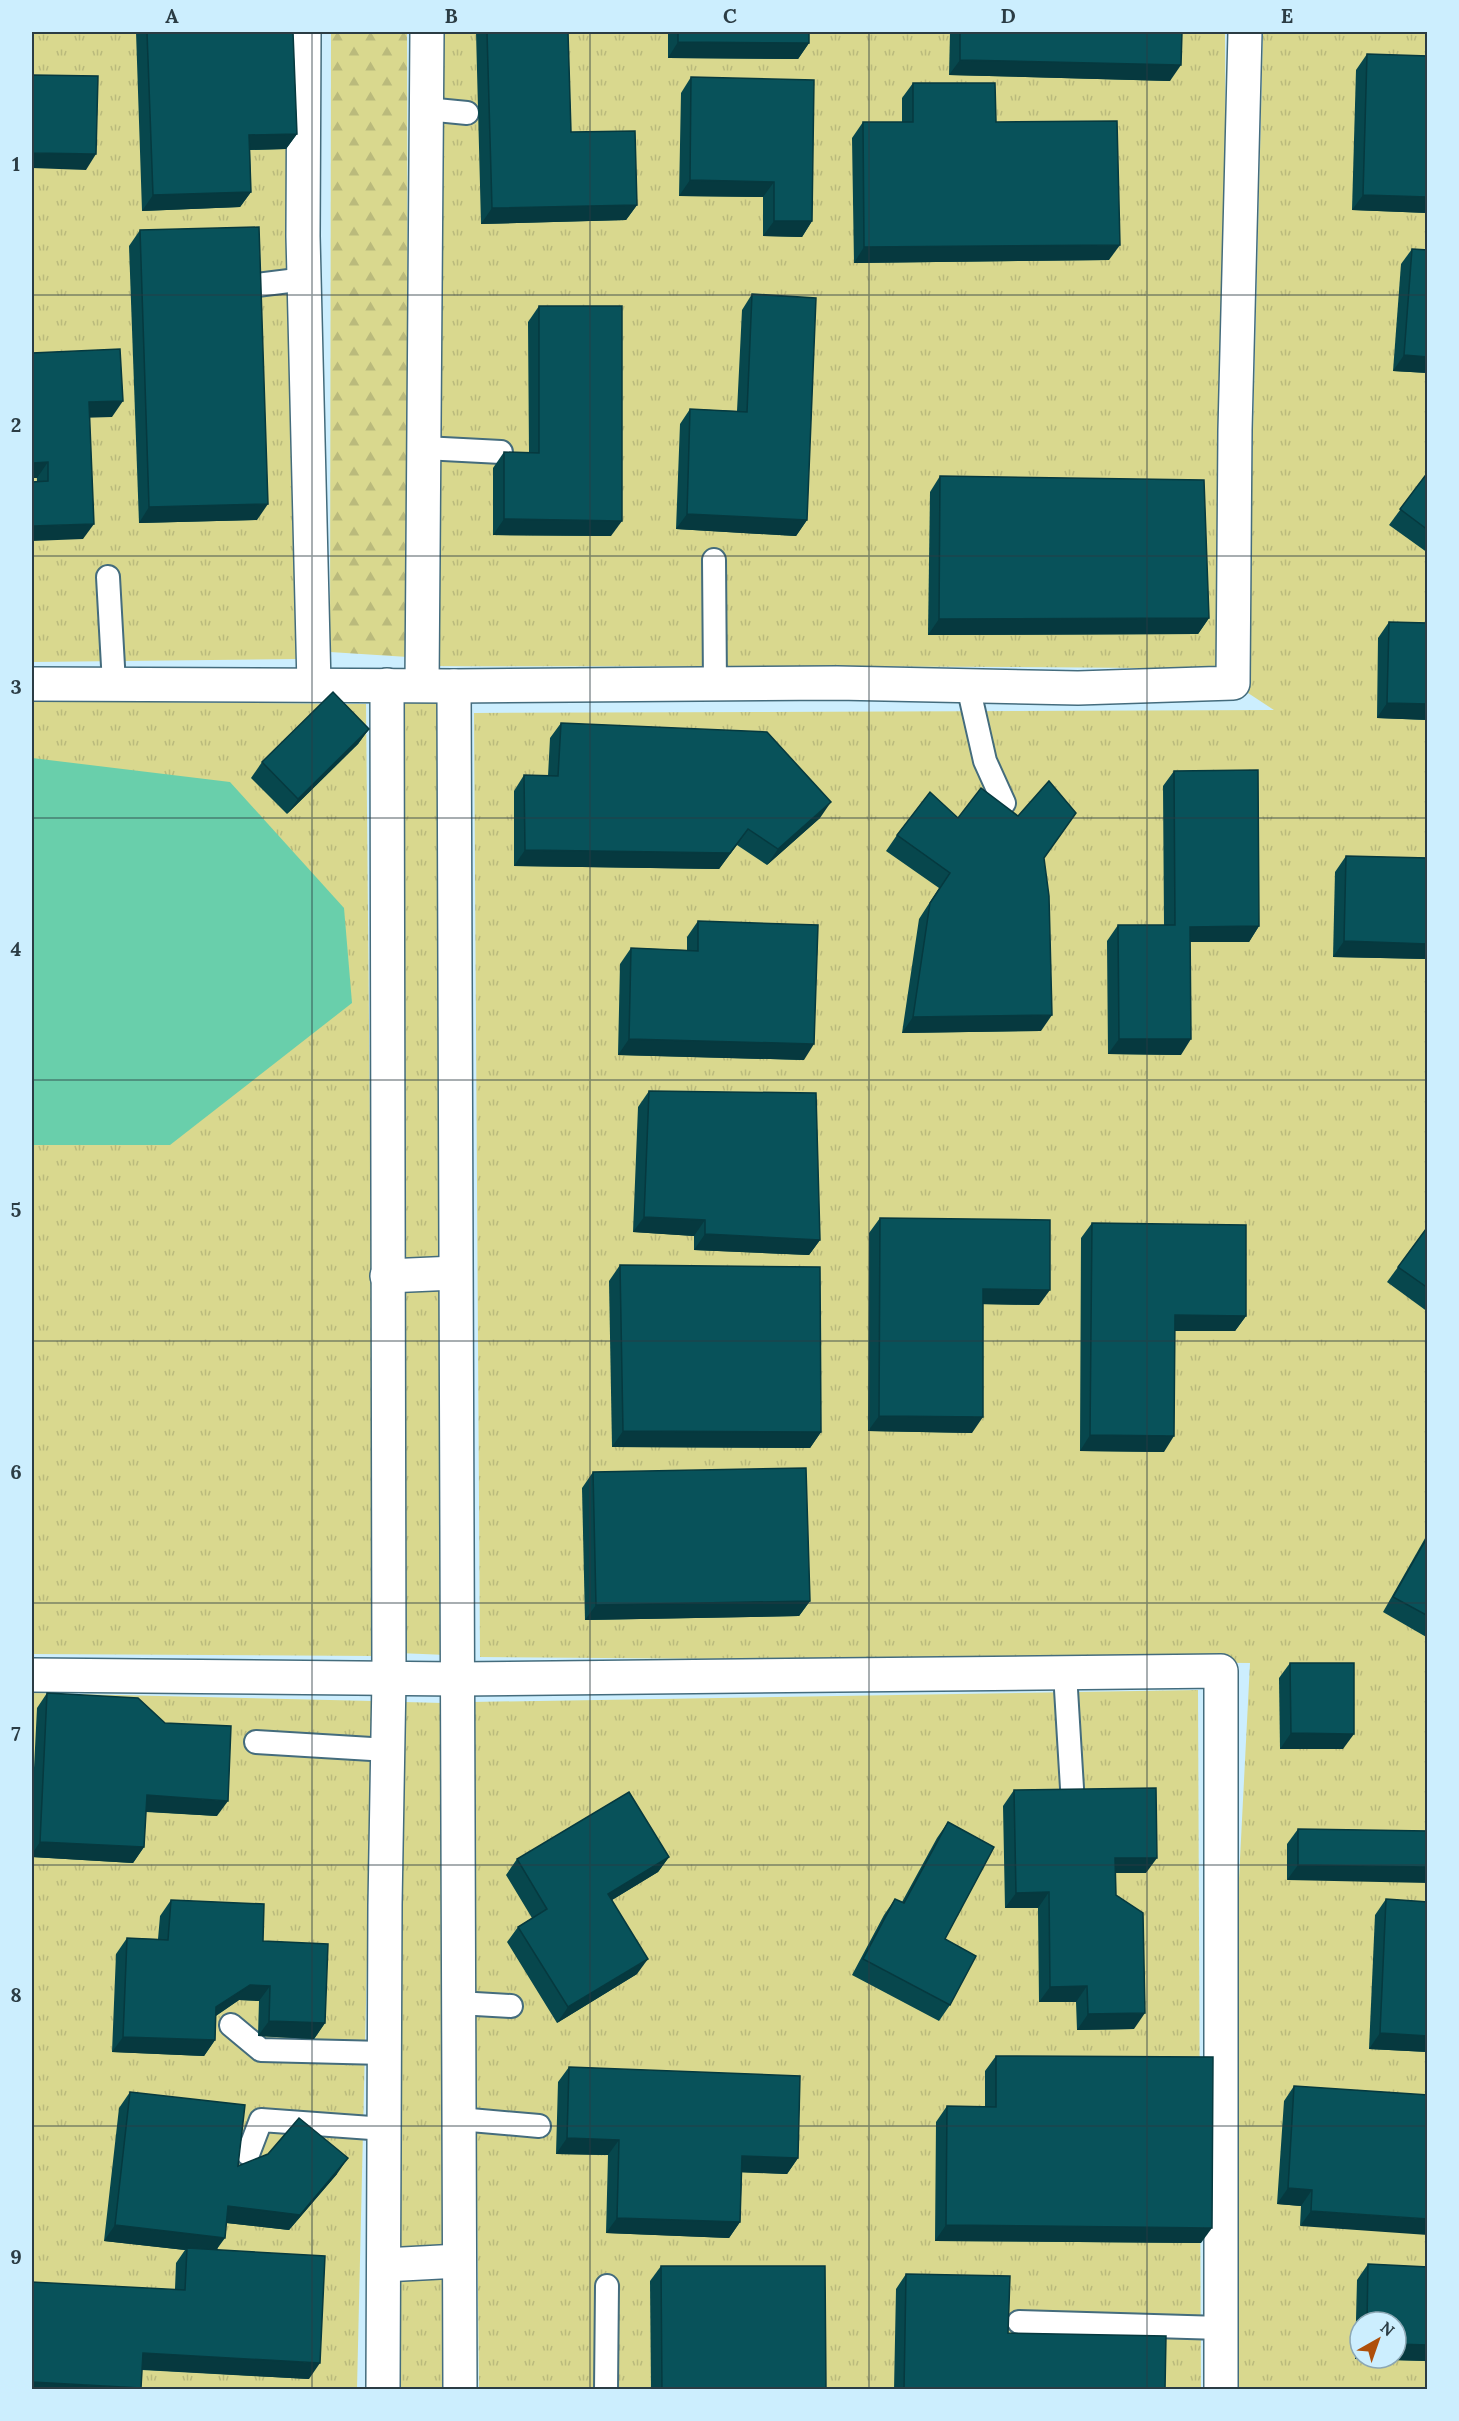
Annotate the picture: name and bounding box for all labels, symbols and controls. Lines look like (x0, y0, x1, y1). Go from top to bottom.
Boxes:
text: A (165, 3, 179, 28)
text: B (444, 3, 458, 28)
text: C (723, 3, 737, 28)
text: D (1000, 3, 1016, 28)
text: E (1281, 3, 1293, 28)
text: 1 (12, 151, 20, 176)
text: 2 (11, 412, 21, 437)
text: 3 (10, 674, 22, 699)
text: 4 (11, 936, 22, 961)
text: 5 (11, 1197, 22, 1222)
text: 6 (10, 1459, 22, 1484)
text: 7 (11, 1721, 21, 1746)
text: 8 (10, 1982, 22, 2007)
text: 9 (10, 2244, 22, 2269)
north arrow (1348, 2310, 1408, 2370)
text: N (1376, 2317, 1399, 2340)

